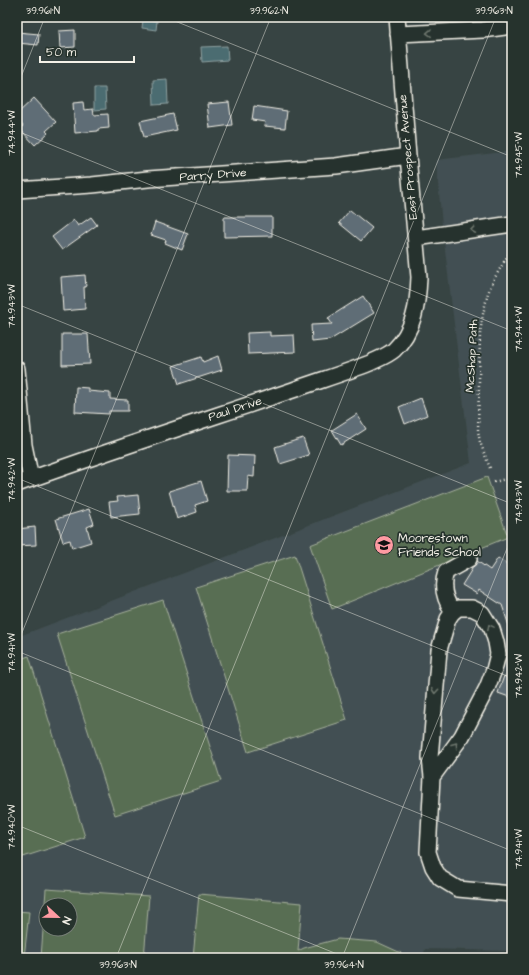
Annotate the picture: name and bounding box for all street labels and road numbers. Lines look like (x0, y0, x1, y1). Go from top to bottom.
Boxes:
street label: East Prospect Avenue (394, 93, 422, 220)
street label: Parry Drive (179, 164, 248, 187)
street label: McShap Path (462, 319, 482, 393)
street label: Paul Drive (206, 392, 264, 426)

